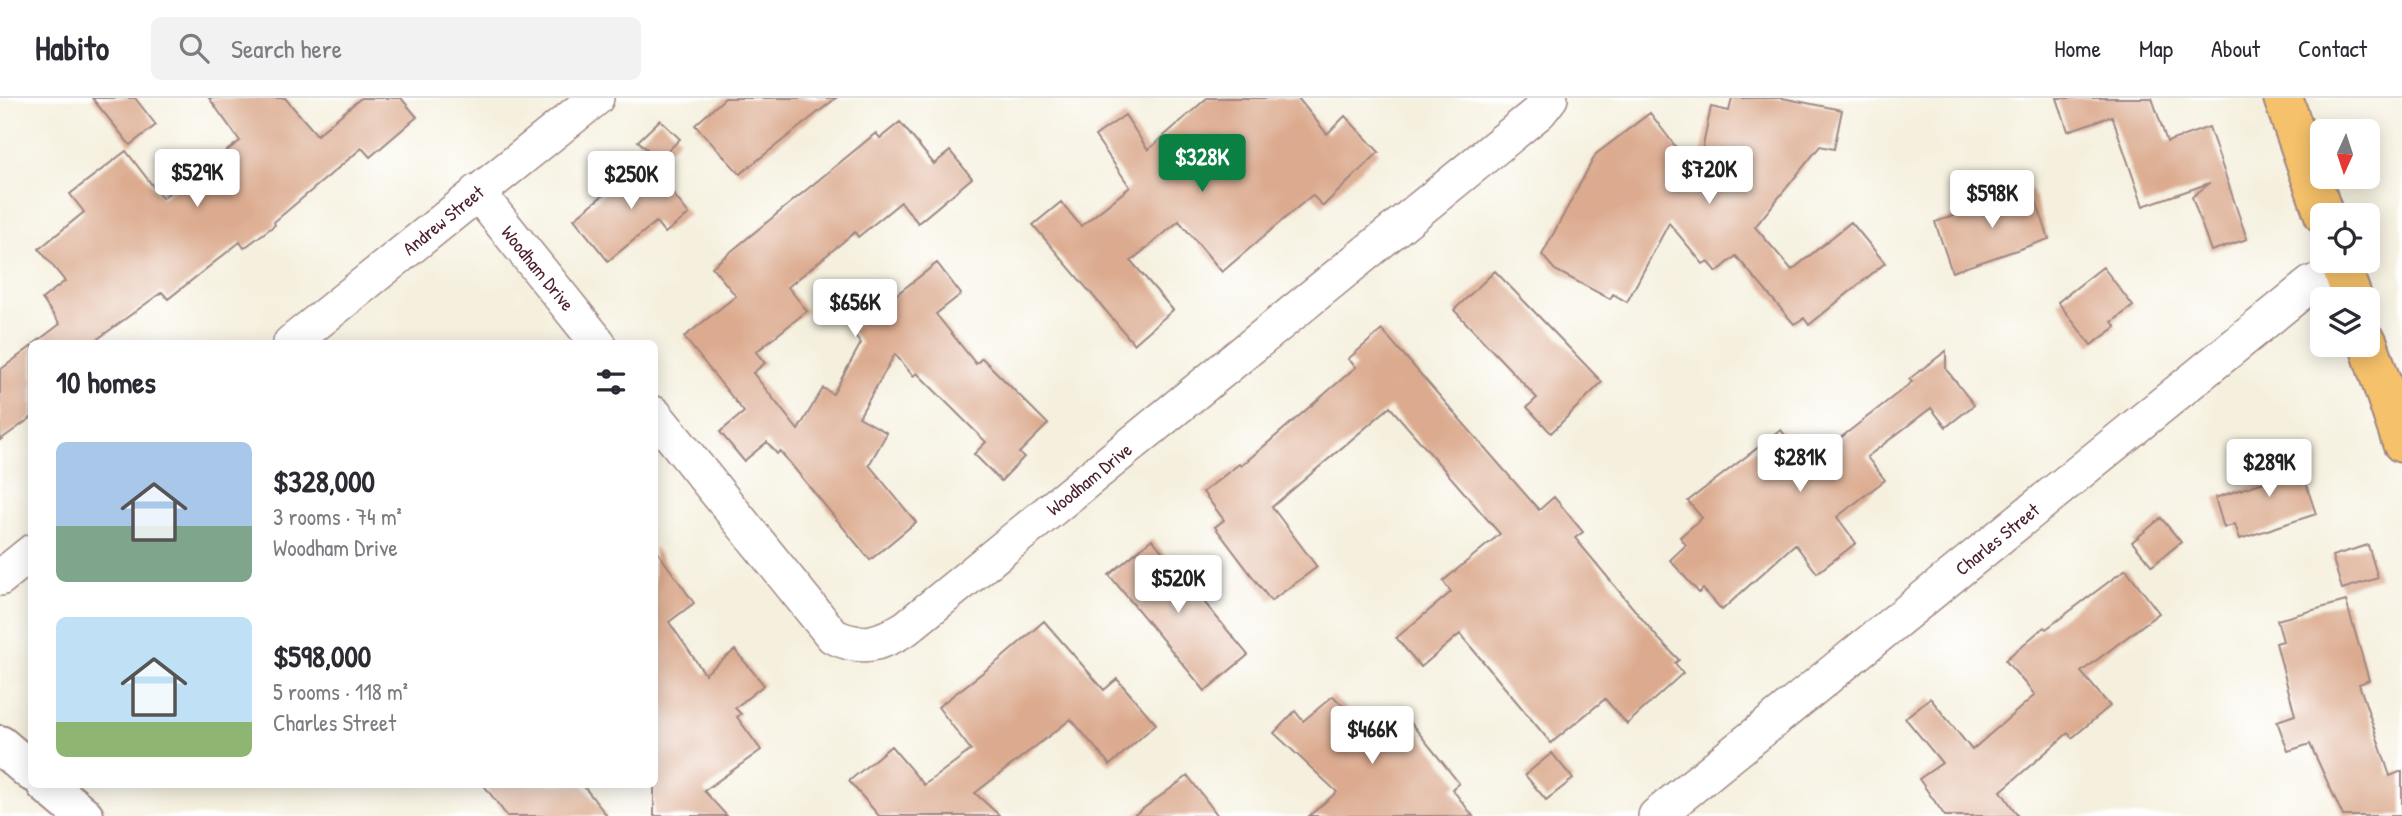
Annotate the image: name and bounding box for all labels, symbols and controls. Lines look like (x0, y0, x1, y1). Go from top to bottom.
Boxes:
search box (151, 17, 641, 80)
text: Habito (35, 26, 109, 70)
icon: search (175, 29, 213, 67)
text: Search here (231, 31, 342, 66)
text: Home (2054, 32, 2101, 64)
text: Map (2139, 32, 2173, 64)
text: About (2211, 32, 2260, 64)
text: Contact (2298, 32, 2367, 64)
north arrow (2310, 119, 2380, 189)
map controls (2310, 119, 2380, 357)
pin: $328K (1153, 134, 1251, 194)
text: $328K (1175, 141, 1229, 172)
pin: $720K (1660, 146, 1758, 206)
pin: $529K (148, 150, 246, 209)
pin: $250K (582, 152, 680, 211)
text: $720K (1681, 153, 1737, 184)
text: $529K (171, 156, 223, 187)
text: $250K (604, 158, 658, 189)
pin: $598K (1943, 170, 2041, 230)
text: $598K (1966, 177, 2018, 208)
street label: Andrew Street (397, 179, 489, 261)
button: locate (2310, 203, 2380, 273)
street label: Woodham Drive (496, 220, 581, 317)
pin: $656K (806, 280, 904, 339)
text: $656K (829, 286, 881, 317)
button: layers (2310, 287, 2380, 357)
text: 10 homes (56, 362, 156, 402)
icon: filters (592, 363, 630, 401)
pin: $281K (1751, 434, 1849, 494)
street label: Woodham Drive (1041, 436, 1138, 521)
pin: $289K (2220, 440, 2318, 499)
text: $281K (1774, 441, 1826, 472)
text: $289K (2243, 446, 2295, 477)
text: $328,000 (273, 461, 375, 501)
icon: home (112, 470, 196, 554)
street label: Charles Street (1949, 497, 2045, 581)
text: 3 rooms · 74 m² (273, 501, 402, 532)
text: Woodham Drive (273, 532, 398, 563)
pin: $520K (1129, 556, 1227, 615)
text: $520K (1151, 562, 1205, 593)
text: $598,000 (273, 636, 371, 676)
icon: home (112, 645, 196, 729)
text: 5 rooms · 118 m² (273, 676, 408, 707)
pin: $466K (1323, 706, 1421, 766)
text: Charles Street (273, 707, 396, 738)
text: $466K (1347, 713, 1397, 744)

